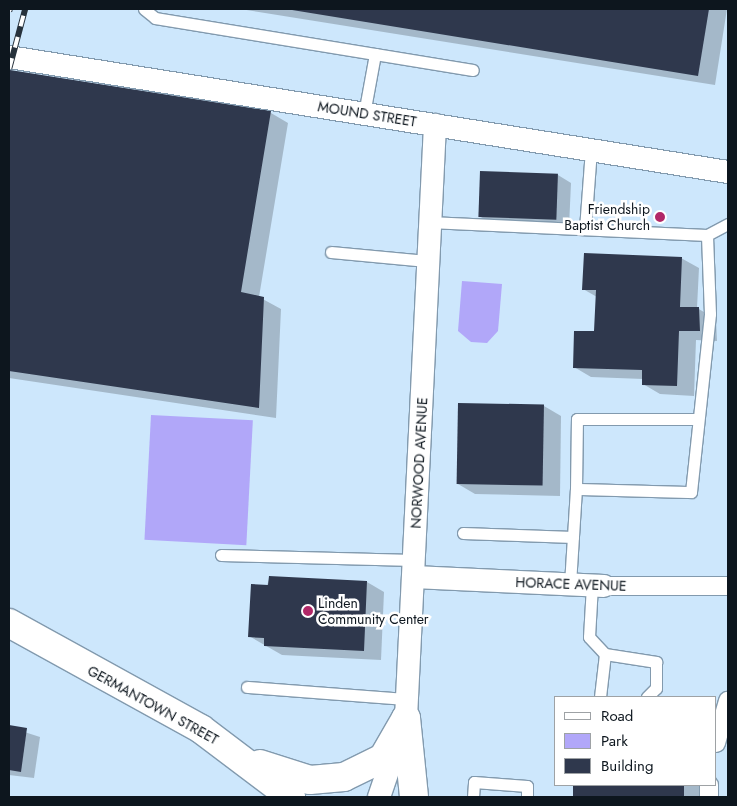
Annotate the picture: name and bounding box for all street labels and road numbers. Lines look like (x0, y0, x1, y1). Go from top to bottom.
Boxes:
street label: MOUND STREET (316, 98, 418, 130)
street label: NORWOOD AVENUE (407, 397, 431, 529)
street label: HORACE AVENUE (515, 574, 627, 594)
street label: GERMANTOWN STREET (85, 662, 221, 748)

